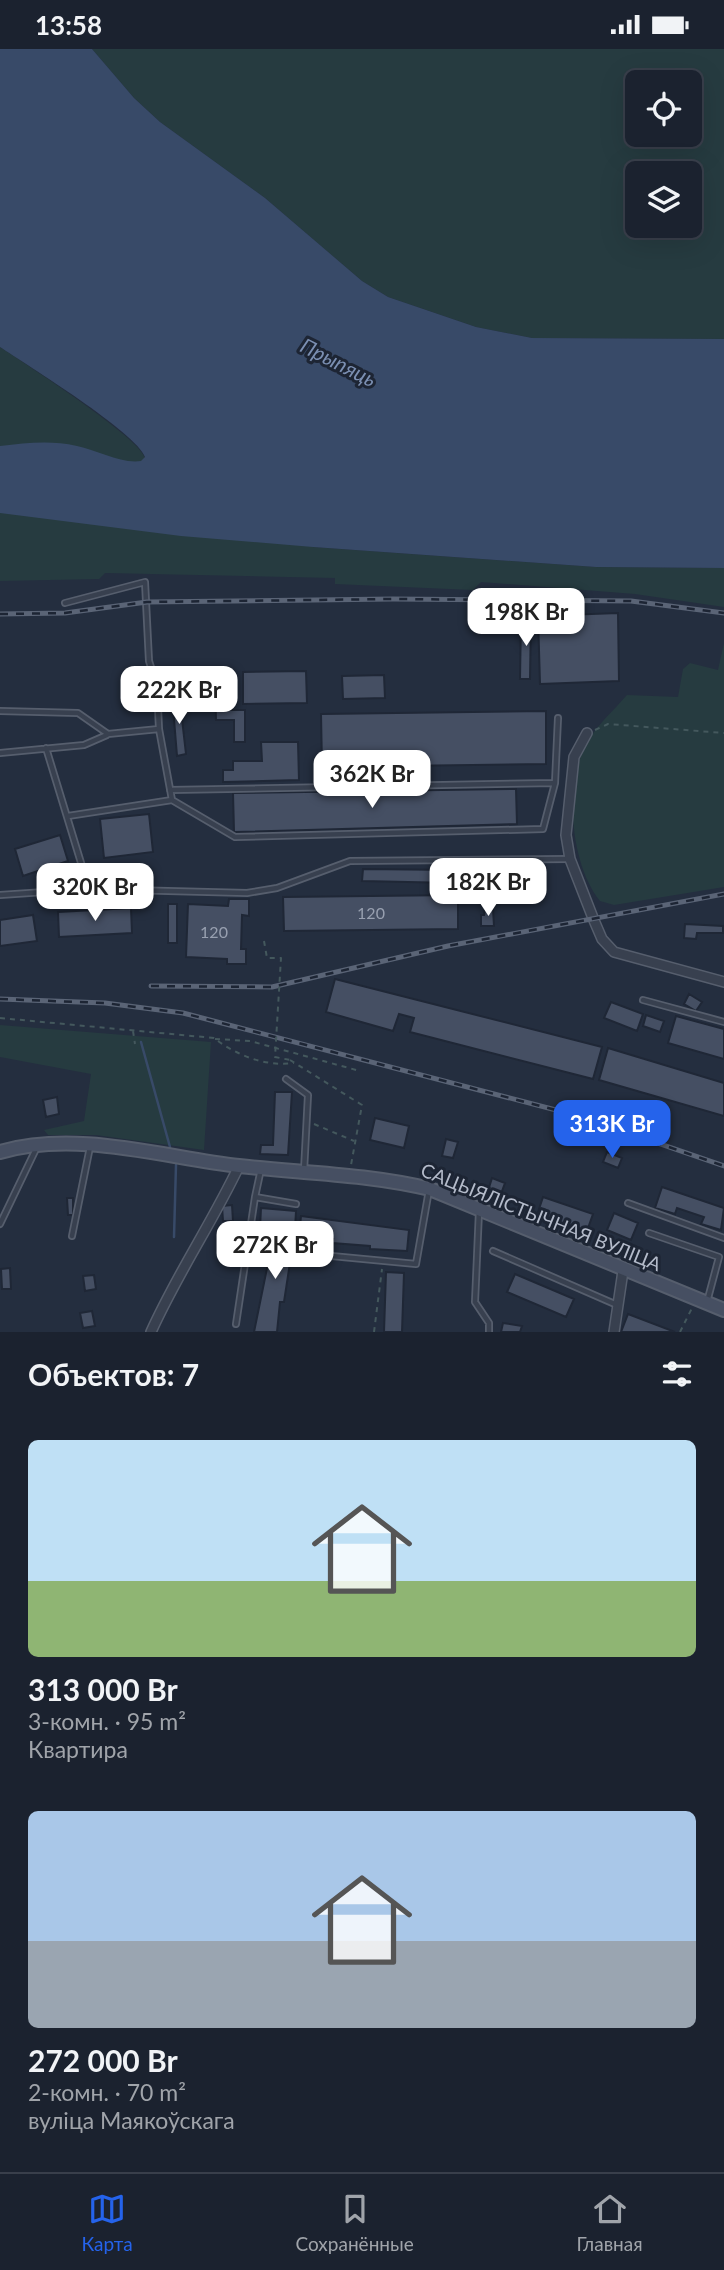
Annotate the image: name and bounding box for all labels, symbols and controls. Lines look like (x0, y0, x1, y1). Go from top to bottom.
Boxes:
text: 13:58 (35, 9, 102, 41)
map controls (625, 70, 702, 238)
button: locate (625, 70, 702, 147)
button: layers (625, 161, 702, 238)
water label: Прыпяць (297, 332, 381, 391)
pin: 198K Br (461, 589, 591, 648)
text: 198K Br (484, 597, 568, 625)
pin: 222K Br (114, 667, 244, 726)
text: 222K Br (137, 675, 221, 703)
pin: 362K Br (307, 751, 437, 810)
text: 362K Br (330, 759, 414, 787)
pin: 182K Br (423, 859, 553, 918)
pin: 320K Br (30, 863, 160, 923)
text: 182K Br (446, 867, 530, 895)
text: 320K Br (53, 872, 137, 900)
house number: 120 (357, 903, 385, 922)
house number: 120 (200, 922, 228, 941)
pin: 313K Br (547, 1101, 677, 1160)
text: 313K Br (570, 1109, 654, 1137)
street label: САЦЫЯЛІСТЫЧНАЯ ВУЛІЦА (418, 1158, 665, 1275)
pin: 272K Br (210, 1221, 340, 1281)
text: 272K Br (233, 1230, 317, 1258)
icon: filters (658, 1355, 696, 1393)
text: Объектов: 7 (28, 1356, 199, 1392)
icon: home (299, 1486, 425, 1612)
text: 313 000 Br (28, 1671, 178, 1707)
text: 3-комн. · 95 m² (28, 1707, 186, 1735)
text: Квартира (28, 1735, 128, 1763)
icon: home (299, 1857, 425, 1983)
text: 272 000 Br (28, 2042, 178, 2078)
text: 2-комн. · 70 m² (28, 2078, 186, 2106)
text: вуліца Маякоўскага (28, 2106, 235, 2134)
tab: Карта (81, 2190, 133, 2255)
tab: Сохранённые (296, 2190, 414, 2255)
tab: Главная (577, 2190, 643, 2255)

